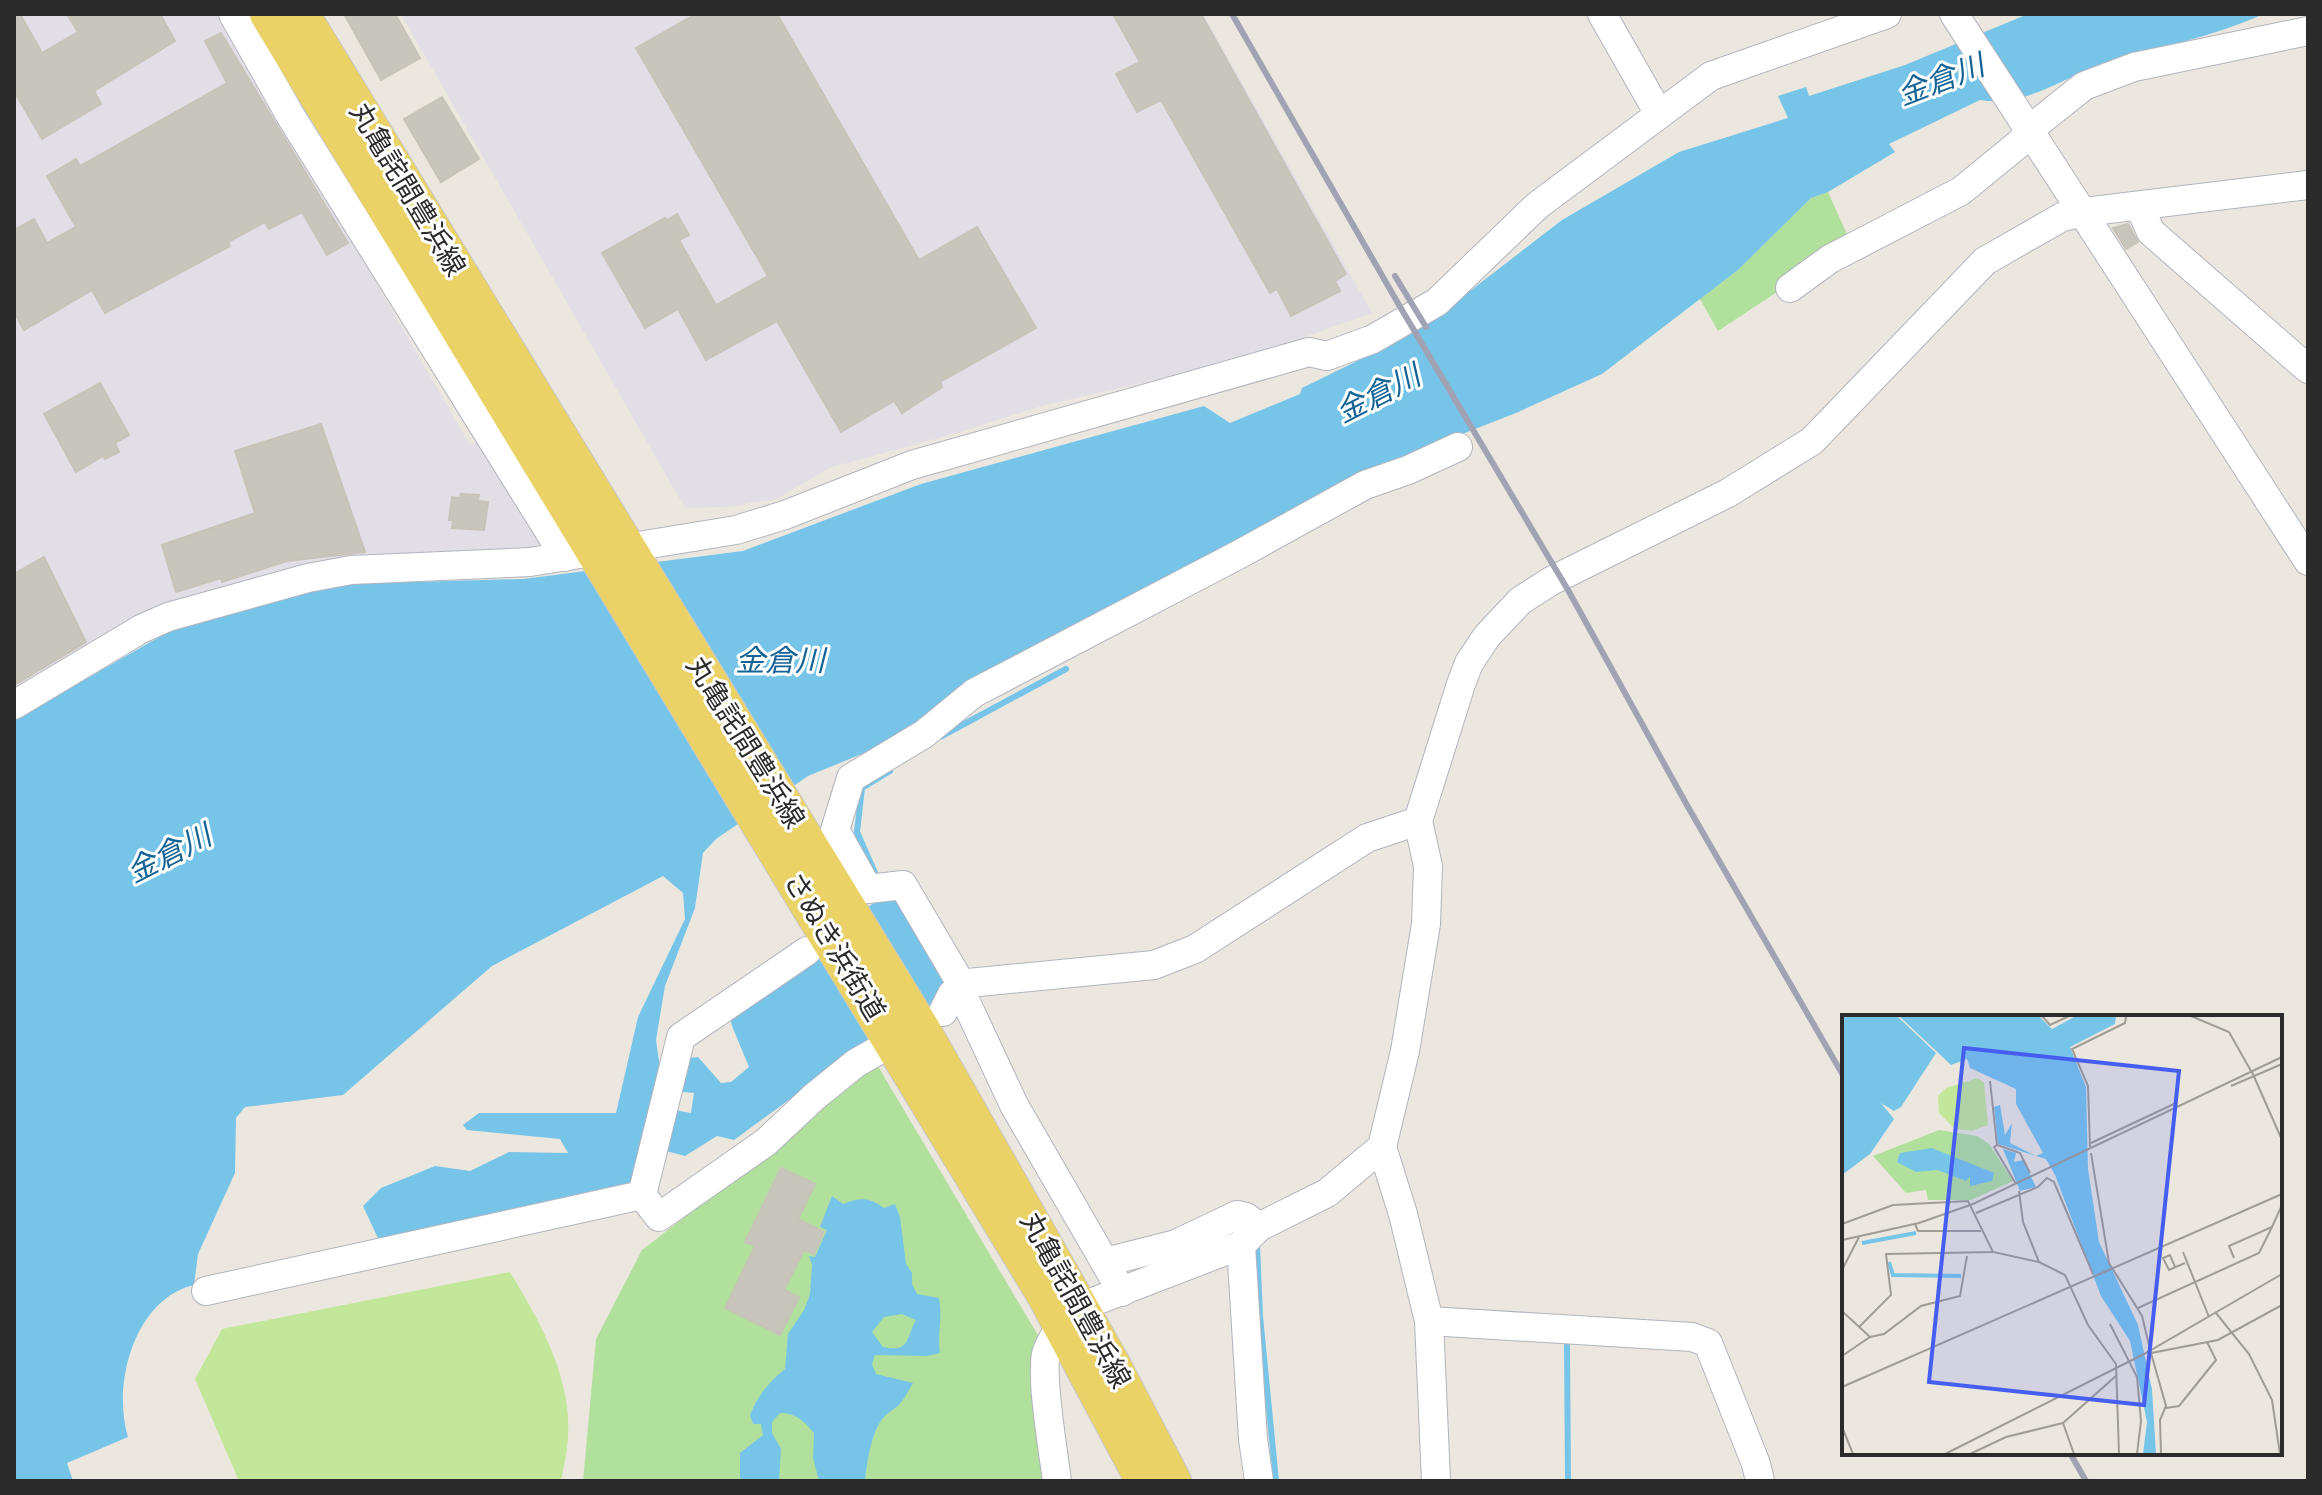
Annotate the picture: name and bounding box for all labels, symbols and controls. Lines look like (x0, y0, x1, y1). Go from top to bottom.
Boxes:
water label: 金倉川 (1893, 46, 1992, 111)
street label: 丸亀詫間豊浜線 (344, 97, 472, 281)
water label: 金倉川 (1330, 356, 1428, 429)
water label: 金倉川 (735, 643, 828, 677)
street label: 丸亀詫間豊浜線 (680, 650, 812, 834)
water label: 金倉川 (121, 816, 219, 889)
street label: さぬき浜街道 (778, 866, 892, 1026)
inset map (1842, 1015, 2282, 1455)
street label: 丸亀詫間豊浜線 (1014, 1207, 1138, 1393)

